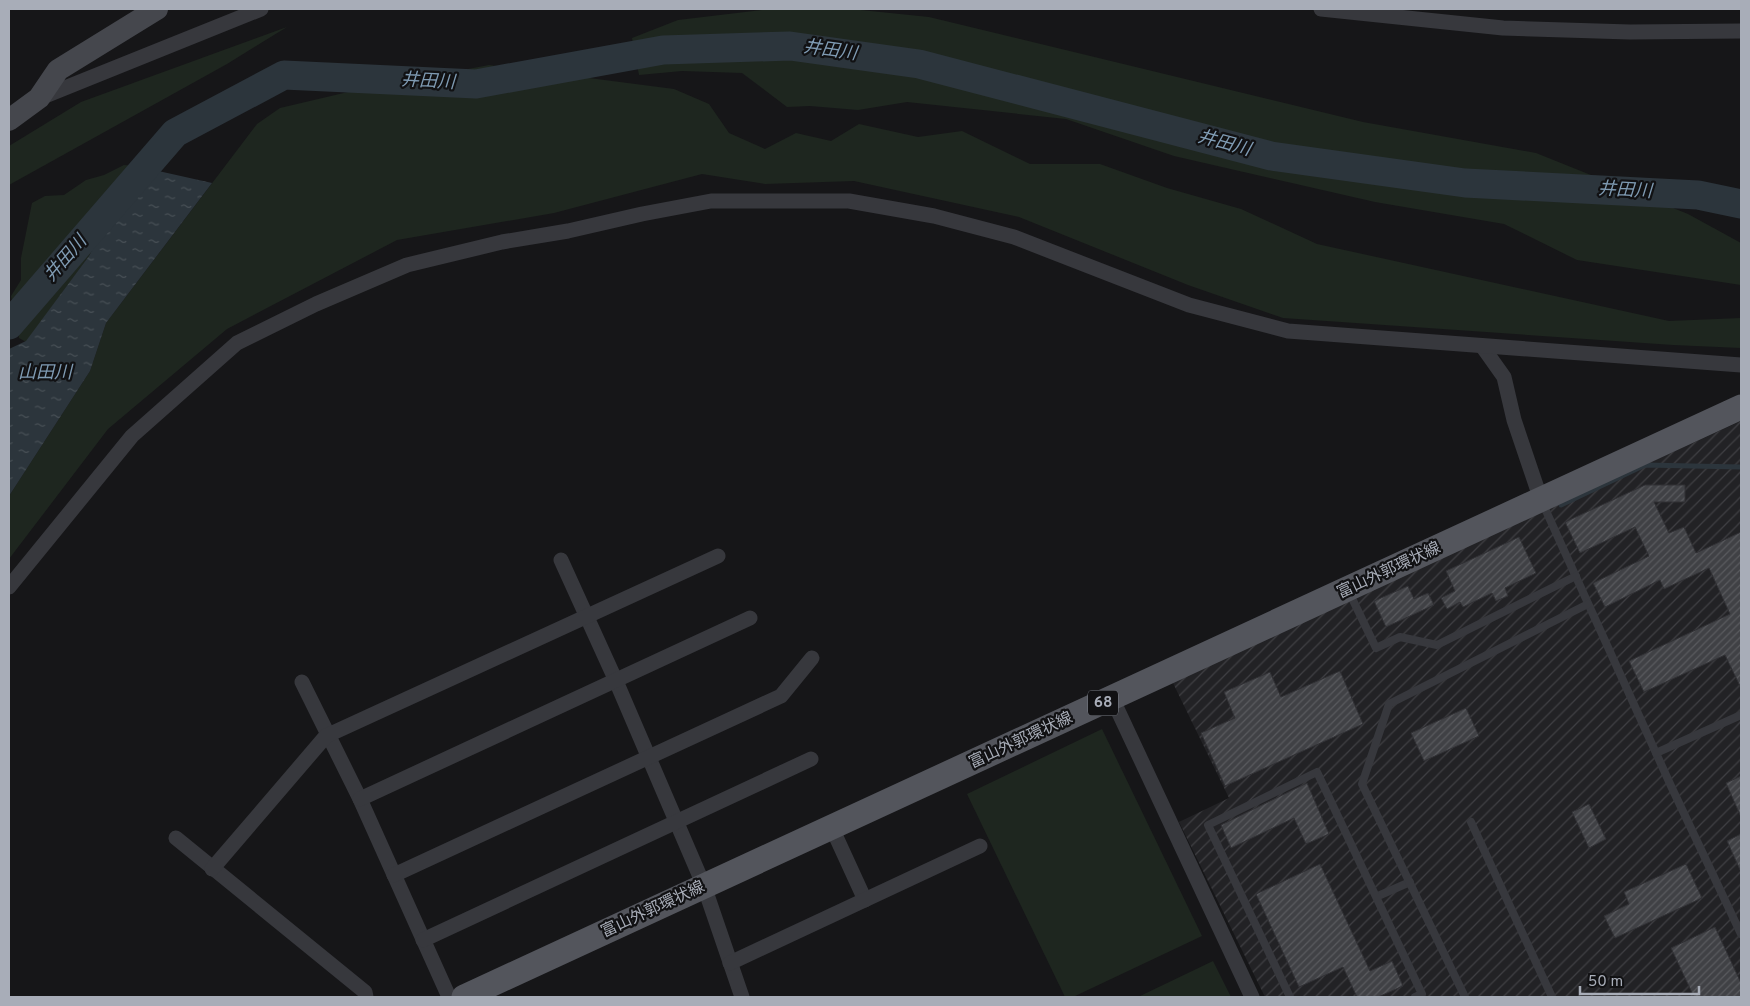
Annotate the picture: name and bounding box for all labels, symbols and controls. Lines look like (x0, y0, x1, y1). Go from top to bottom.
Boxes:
water label: 井田川 (802, 36, 860, 66)
water label: 井田川 (400, 69, 458, 95)
water label: 井田川 (1195, 126, 1255, 163)
water label: 井田川 (1597, 178, 1655, 204)
water label: 井田川 (40, 230, 94, 287)
water label: 山田川 (18, 362, 74, 385)
street label: 富山外郭環状線 (1334, 538, 1444, 604)
road number: 68 (1088, 690, 1118, 716)
street label: 富山外郭環状線 (966, 708, 1076, 774)
street label: 富山外郭環状線 (598, 877, 708, 943)
scale bar (1580, 964, 1699, 996)
text: 50 m (1588, 973, 1623, 992)

